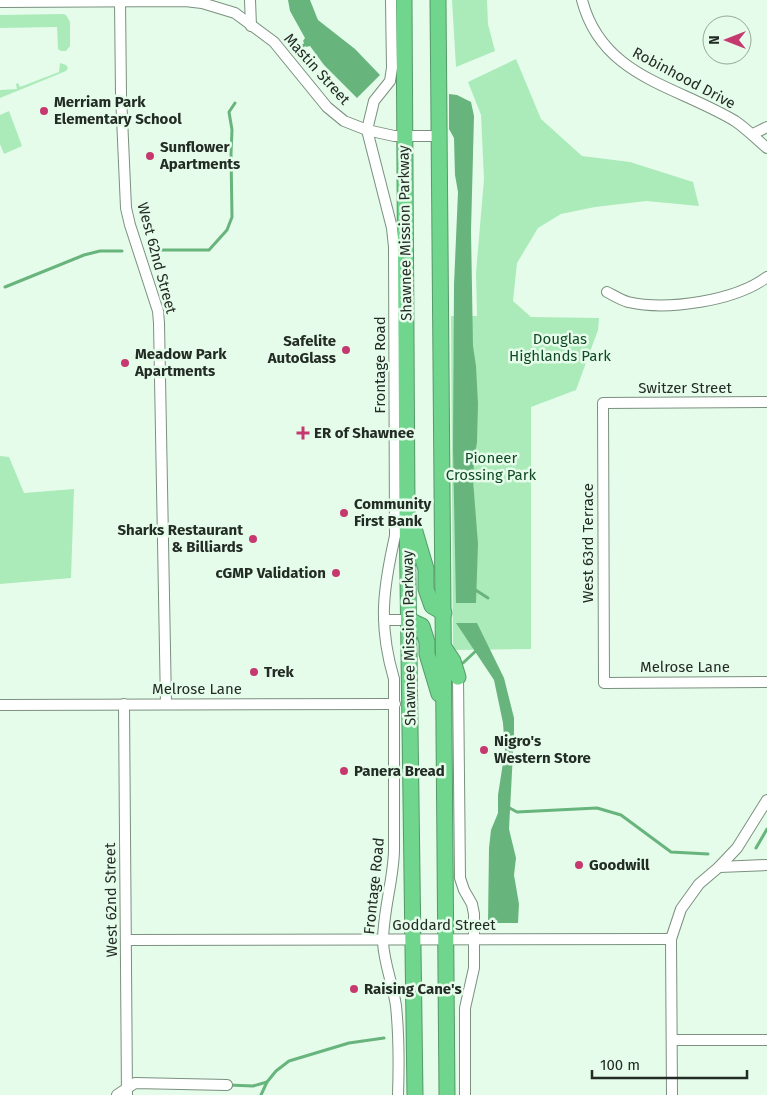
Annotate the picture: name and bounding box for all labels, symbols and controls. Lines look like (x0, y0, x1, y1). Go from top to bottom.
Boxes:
north arrow (702, 15, 752, 65)
street label: Mastin Street (280, 30, 354, 109)
text: N (706, 35, 723, 45)
street label: Robinhood Drive (629, 43, 739, 113)
place label: Merriam Park Elementary School (54, 93, 182, 128)
marker: Merriam Park Elementary School (38, 105, 50, 117)
place label: Sunflower Apartments (159, 138, 240, 173)
street label: Shawnee Mission Parkway (394, 144, 416, 321)
marker: Sunflower Apartments (144, 150, 156, 162)
street label: West 62nd Street (133, 200, 181, 316)
street label: Frontage Road (371, 316, 389, 414)
park label: Douglas Highlands Park (509, 330, 611, 365)
place label: Safelite AutoGlass (267, 332, 336, 367)
marker: Safelite AutoGlass (340, 344, 352, 356)
place label: Meadow Park Apartments (134, 345, 227, 380)
marker: Meadow Park Apartments (119, 357, 131, 369)
street label: Switzer Street (638, 379, 732, 397)
place label: ER of Shawnee (314, 424, 414, 442)
marker: ER of Shawnee (296, 426, 310, 440)
park label: Pioneer Crossing Park (446, 449, 537, 484)
street label: West 63rd Terrace (579, 483, 597, 603)
place label: Community First Bank (354, 495, 432, 530)
marker: Community First Bank (338, 507, 350, 519)
place label: Sharks Restaurant & Billiards (117, 521, 243, 556)
marker: Sharks Restaurant & Billiards (247, 533, 259, 545)
street label: Shawnee Mission Parkway (398, 549, 420, 726)
place label: cGMP Validation (215, 564, 326, 582)
marker: cGMP Validation (330, 567, 342, 579)
street label: Melrose Lane (640, 658, 730, 676)
place label: Trek (264, 663, 294, 681)
marker: Trek (248, 666, 260, 678)
street label: Melrose Lane (152, 680, 242, 698)
place label: Nigro's Western Store (494, 732, 591, 767)
marker: Nigro's Western Store (478, 744, 490, 756)
place label: Panera Bread (354, 762, 445, 780)
marker: Panera Bread (338, 765, 350, 777)
street label: Frontage Road (360, 837, 388, 935)
street label: West 62nd Street (101, 842, 121, 957)
place label: Goodwill (589, 856, 650, 874)
marker: Goodwill (573, 859, 585, 871)
street label: Goddard Street (392, 916, 496, 934)
place label: Raising Cane's (364, 980, 462, 998)
marker: Raising Cane's (348, 983, 360, 995)
scale bar (592, 1048, 747, 1080)
text: 100 m (600, 1056, 640, 1074)

